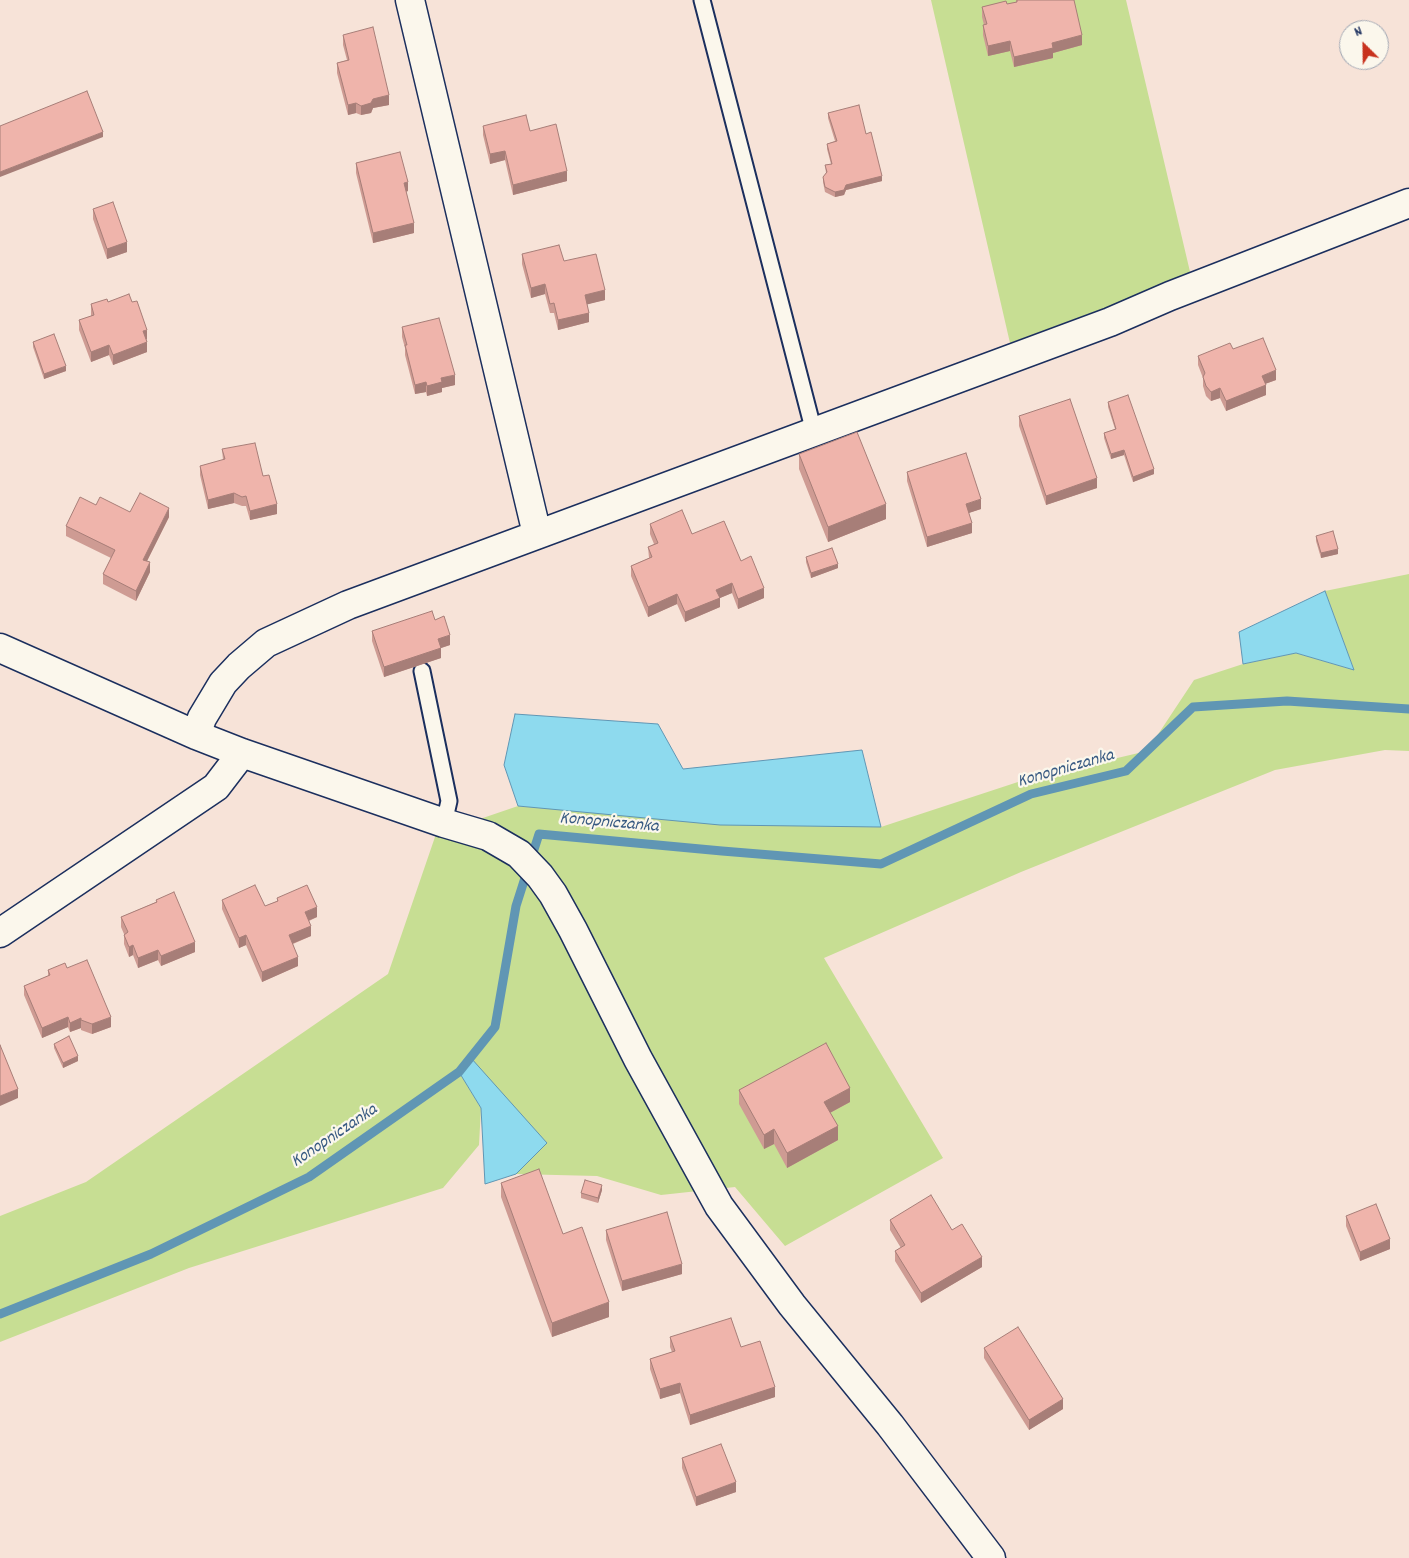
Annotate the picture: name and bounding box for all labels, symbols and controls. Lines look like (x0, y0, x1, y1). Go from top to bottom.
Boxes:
north arrow (1339, 20, 1389, 70)
text: N (1351, 22, 1366, 43)
water label: Konopniczanka (1015, 746, 1117, 794)
water label: Konopniczanka (559, 809, 659, 839)
water label: Konopniczanka (288, 1100, 382, 1174)

